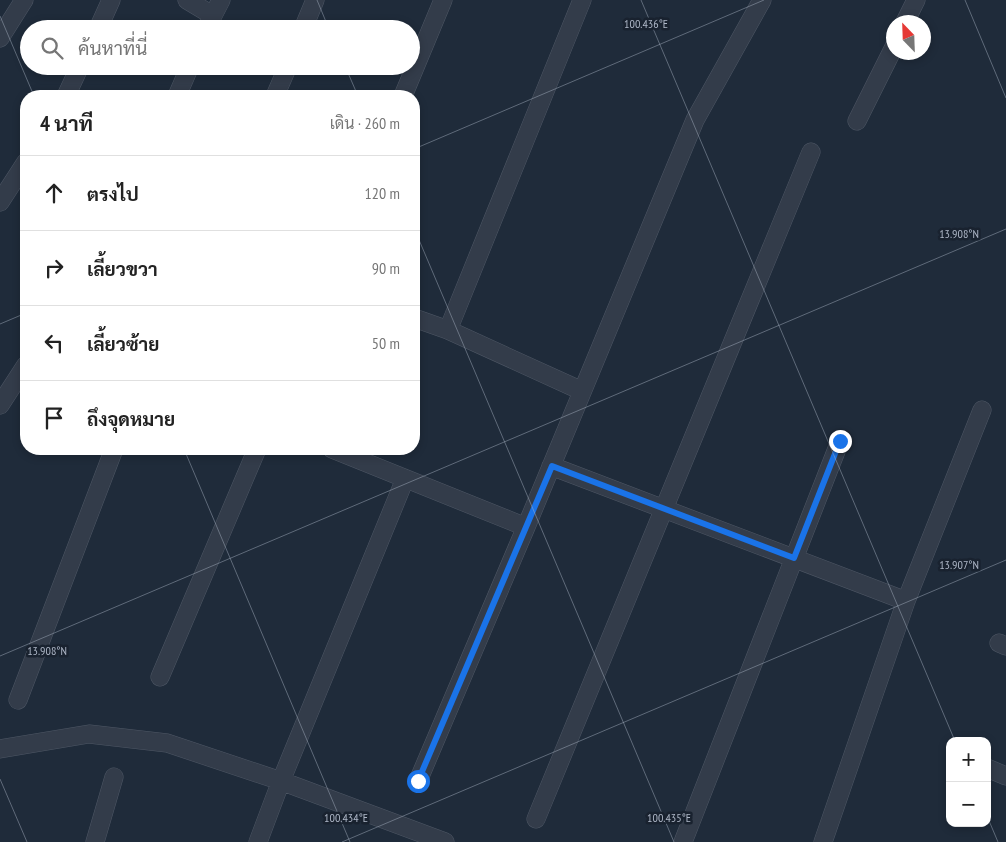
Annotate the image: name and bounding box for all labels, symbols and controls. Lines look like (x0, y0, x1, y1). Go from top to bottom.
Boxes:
north arrow (886, 15, 931, 60)
text: 100.436°E (624, 16, 668, 31)
search box (20, 20, 420, 75)
icon: search (38, 34, 66, 62)
text: ค้นหาที่นี่ (78, 36, 147, 60)
text: 4 นาที (40, 110, 93, 137)
text: เดิน · 260 m (330, 113, 400, 133)
icon: ahead (40, 179, 68, 207)
text: ตรงไป (87, 182, 139, 206)
text: 120 m (365, 183, 400, 203)
text: 13.908°N (939, 226, 979, 241)
icon: right (40, 254, 68, 282)
text: เลี้ยวขวา (87, 257, 158, 281)
text: 90 m (372, 258, 400, 278)
icon: left (40, 329, 68, 357)
text: เลี้ยวซ้าย (87, 332, 159, 356)
text: 50 m (372, 333, 400, 353)
icon: arrive (40, 404, 68, 432)
text: ถึงจุดหมาย (87, 407, 175, 431)
route end (829, 430, 852, 453)
text: 13.907°N (939, 557, 979, 572)
text: 13.908°N (27, 643, 67, 658)
map controls (946, 737, 991, 827)
button: + (946, 737, 991, 782)
route start (407, 770, 430, 793)
button: − (946, 782, 991, 827)
text: 100.434°E (324, 810, 368, 825)
text: 100.435°E (647, 810, 691, 825)

